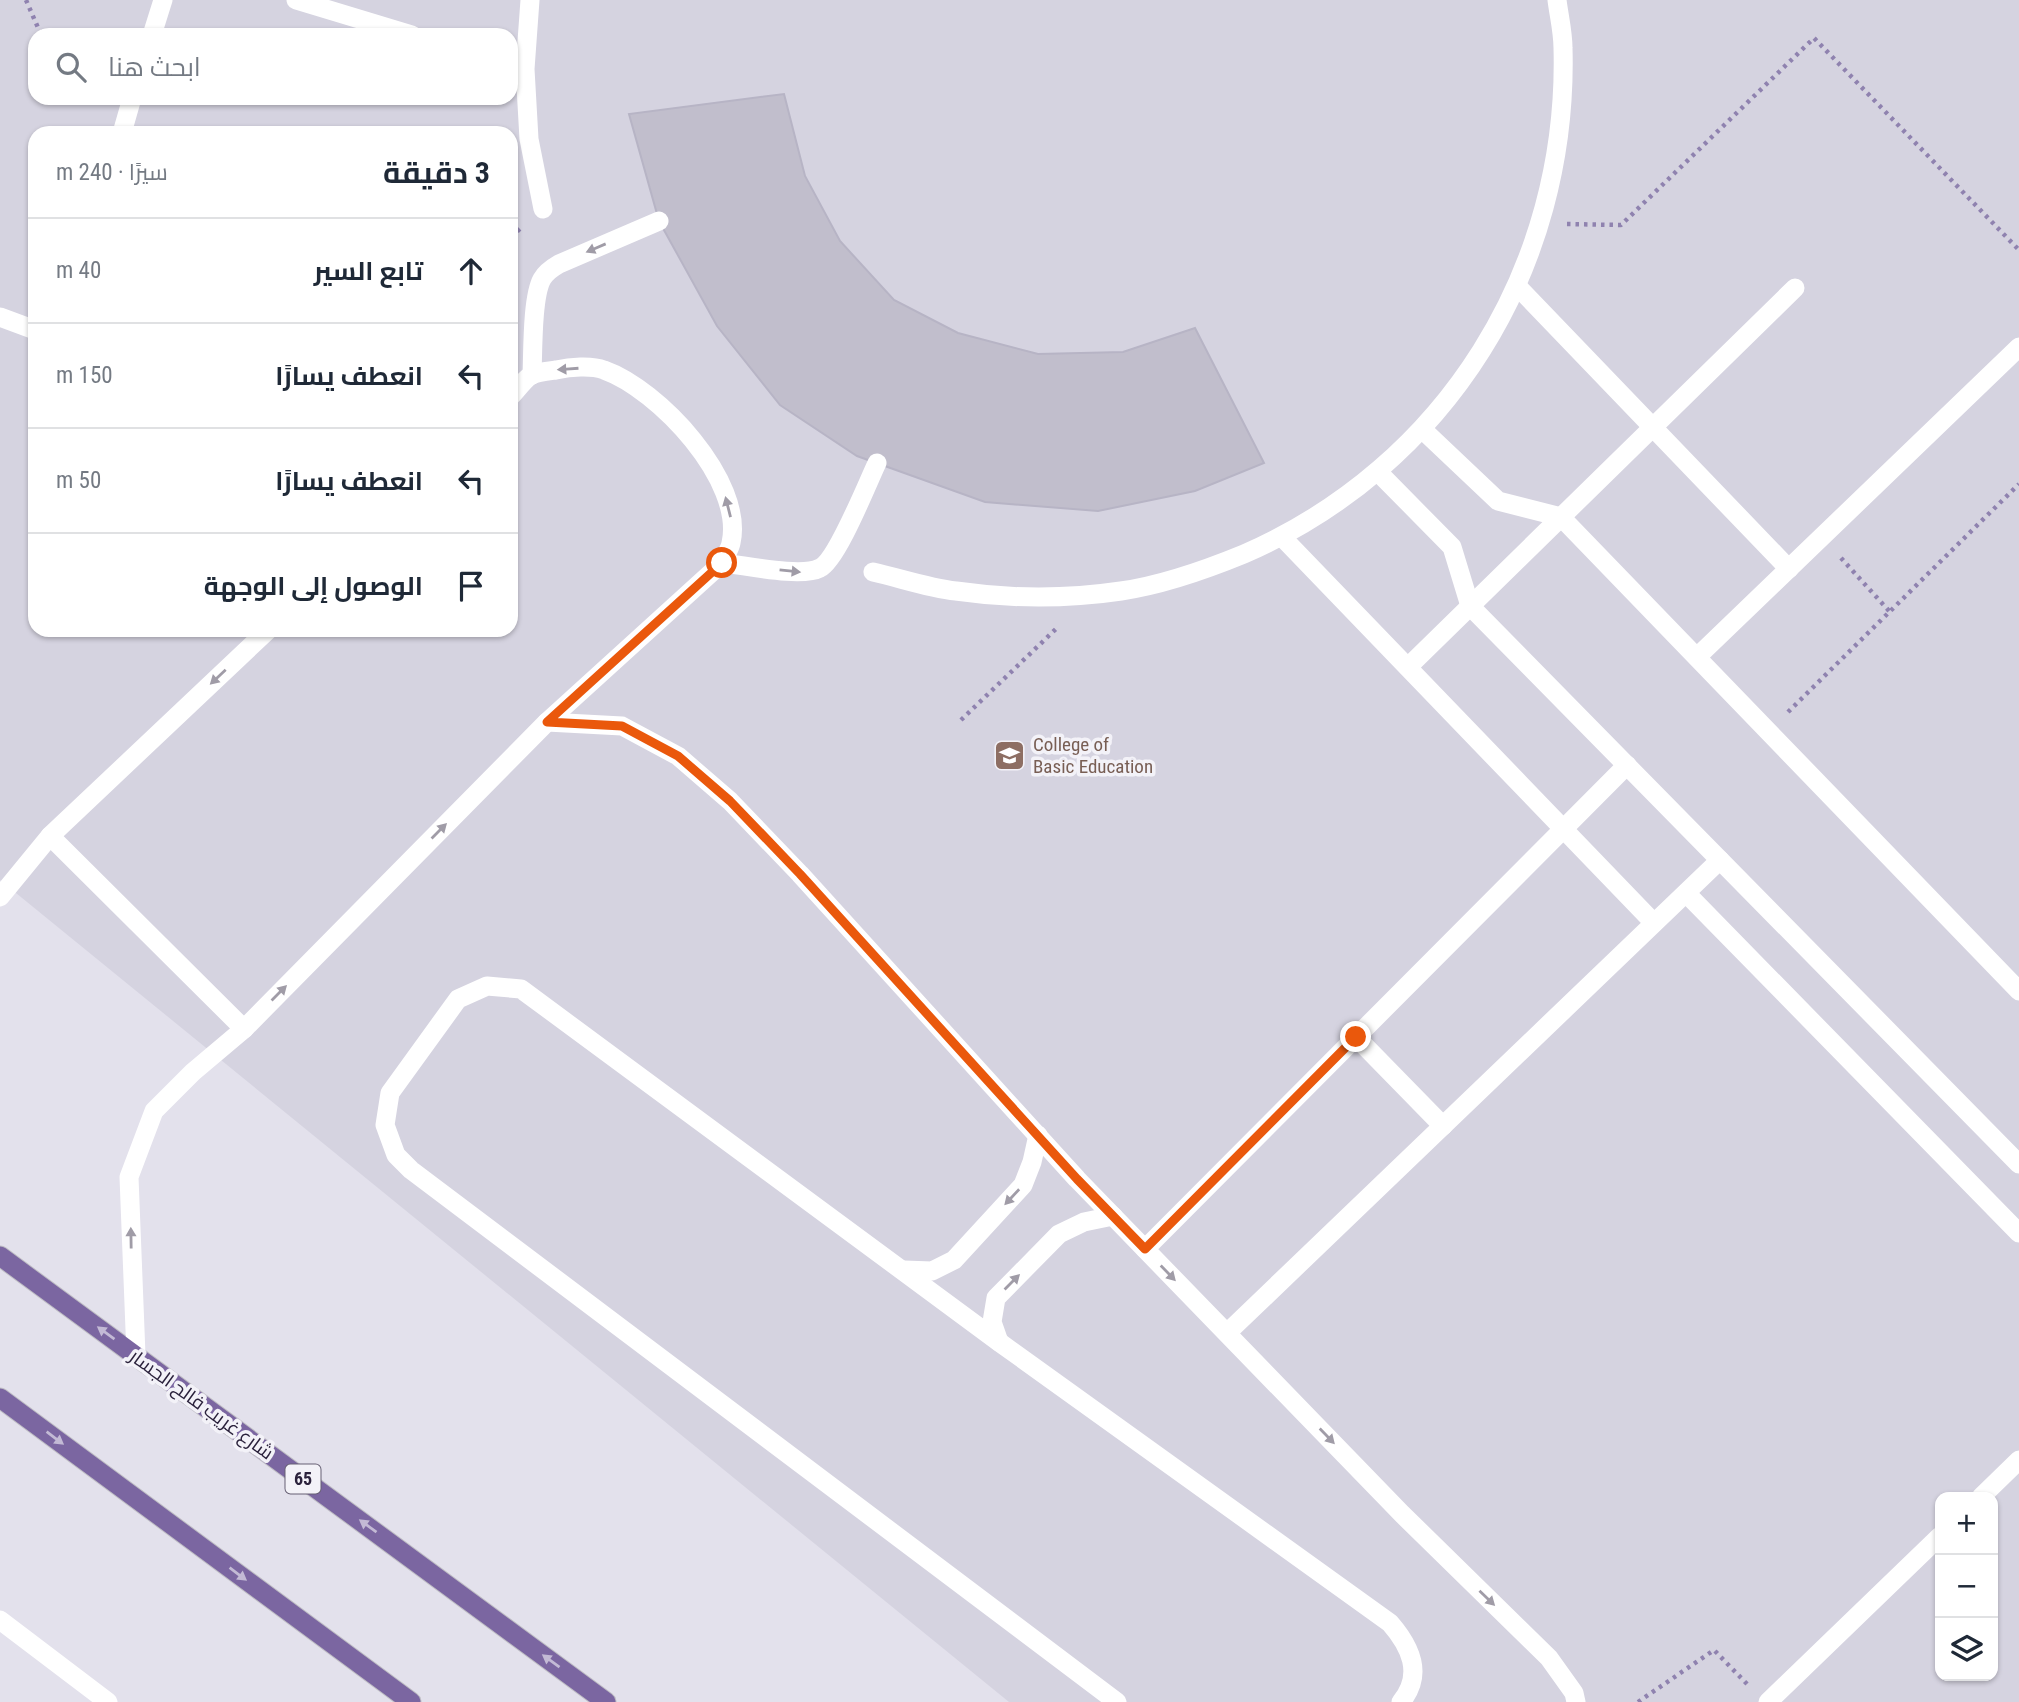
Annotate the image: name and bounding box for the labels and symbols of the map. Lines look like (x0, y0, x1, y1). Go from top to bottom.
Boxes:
one-way arrow (586, 243, 607, 254)
one-way arrow (557, 364, 579, 375)
one-way arrow (722, 496, 733, 518)
route start (706, 547, 737, 578)
one-way arrow (779, 565, 801, 576)
one-way arrow (210, 668, 227, 685)
place label: College of Basic Education (1033, 733, 1153, 778)
school or university icon: College of Basic Education (993, 738, 1027, 772)
one-way arrow (431, 823, 447, 840)
one-way arrow (271, 985, 287, 1002)
route end (1340, 1021, 1371, 1052)
one-way arrow (1005, 1188, 1021, 1205)
one-way arrow (125, 1227, 136, 1249)
one-way arrow (1160, 1264, 1176, 1281)
one-way arrow (1003, 1273, 1020, 1290)
one-way arrow (97, 1327, 115, 1341)
street label: شارع غريب فالح الجسار (123, 1344, 278, 1466)
one-way arrow (1319, 1428, 1335, 1444)
one-way arrow (46, 1431, 64, 1445)
road number: 65 (286, 1464, 320, 1494)
one-way arrow (359, 1520, 377, 1534)
one-way arrow (229, 1566, 247, 1580)
one-way arrow (1479, 1589, 1496, 1606)
one-way arrow (542, 1655, 560, 1669)

